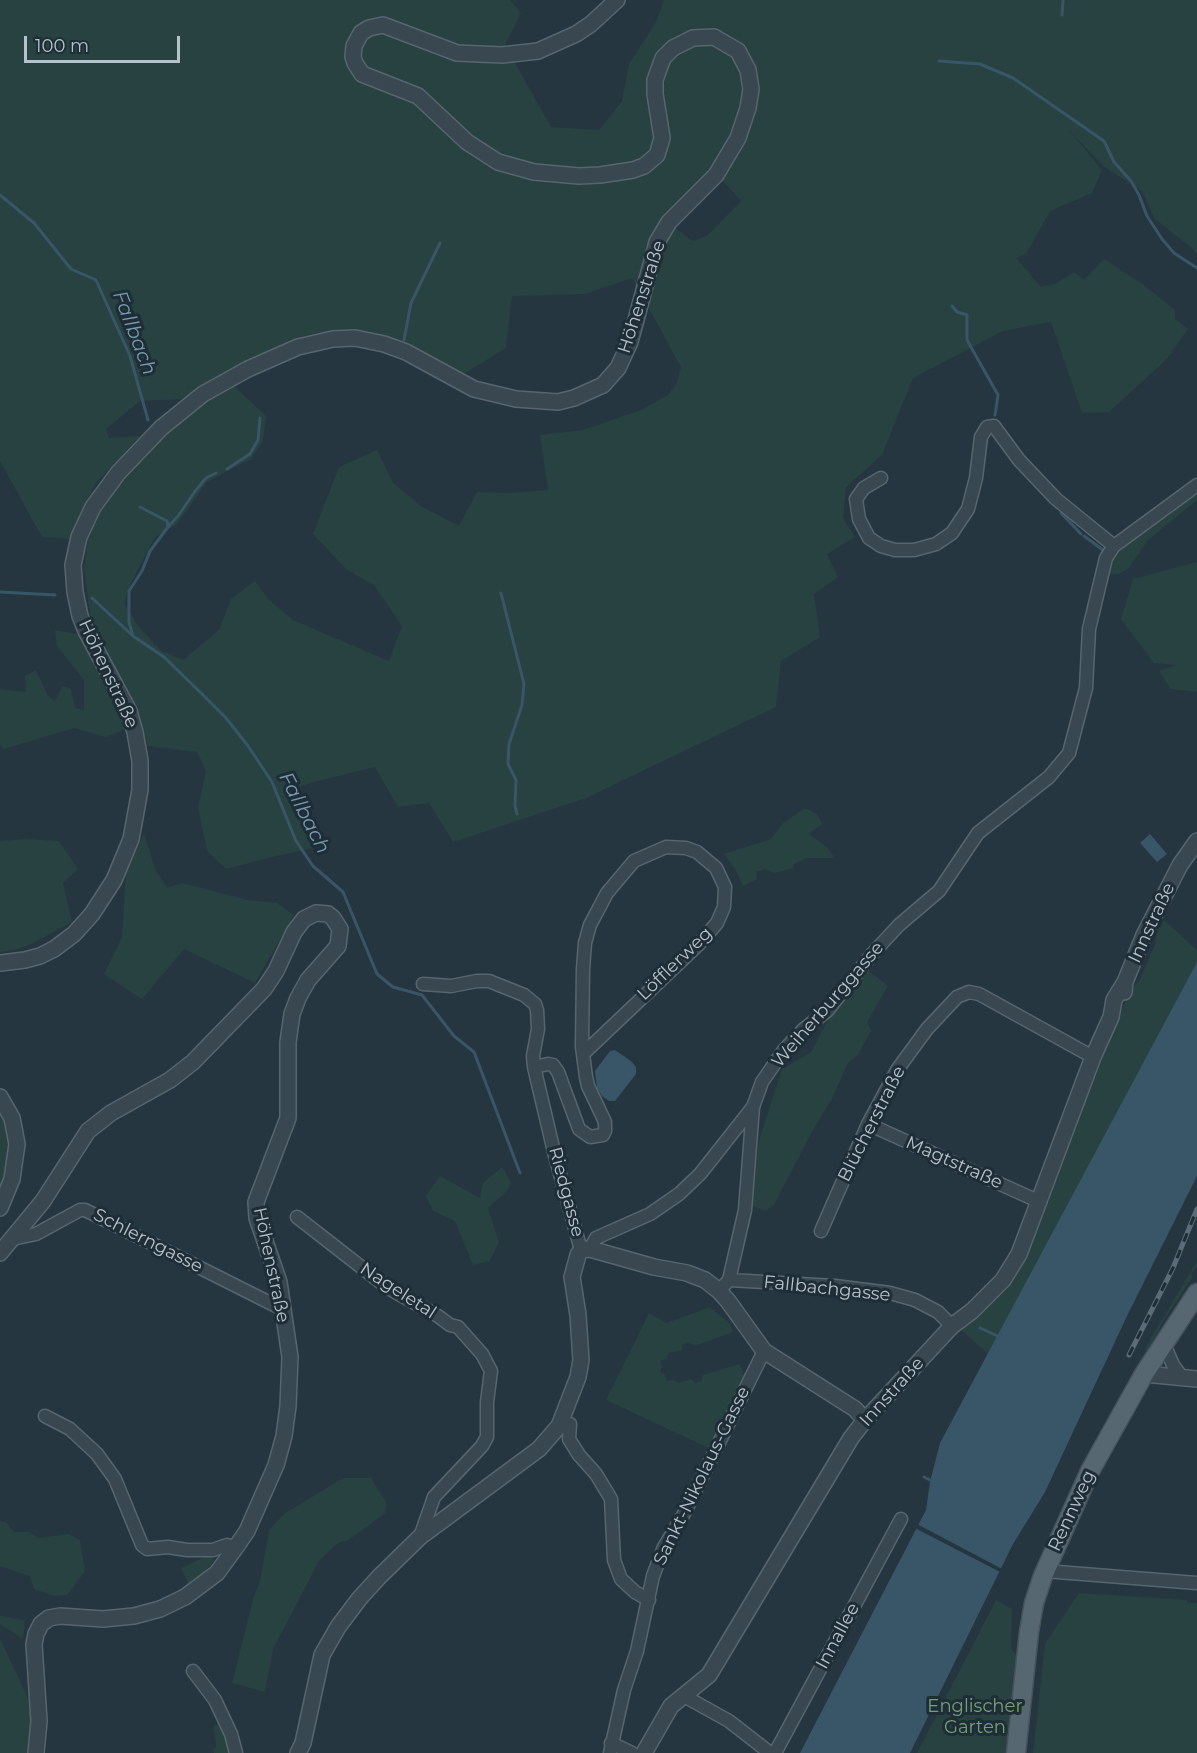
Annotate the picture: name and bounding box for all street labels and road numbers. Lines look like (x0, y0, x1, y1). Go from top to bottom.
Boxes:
street label: Höhenstraße (614, 238, 670, 356)
street label: Höhenstraße (73, 616, 143, 732)
street label: Innstraße (1124, 880, 1180, 966)
street label: Löfflerweg (633, 923, 717, 1005)
street label: Weiherburggasse (767, 938, 889, 1072)
street label: Blücherstraße (834, 1063, 910, 1185)
street label: Magtstraße (902, 1132, 1006, 1194)
street label: Riedgasse (544, 1145, 588, 1239)
street label: Schlerngasse (90, 1204, 206, 1278)
street label: Höhenstraße (248, 1205, 294, 1325)
street label: Nageletal (356, 1258, 440, 1324)
street label: Fallbachgasse (762, 1272, 892, 1306)
street label: Innstraße (855, 1353, 929, 1431)
street label: Sankt-Nikolaus-Gasse (649, 1383, 755, 1569)
street label: Rennweg (1044, 1467, 1100, 1555)
street label: Innallee (812, 1599, 864, 1673)

